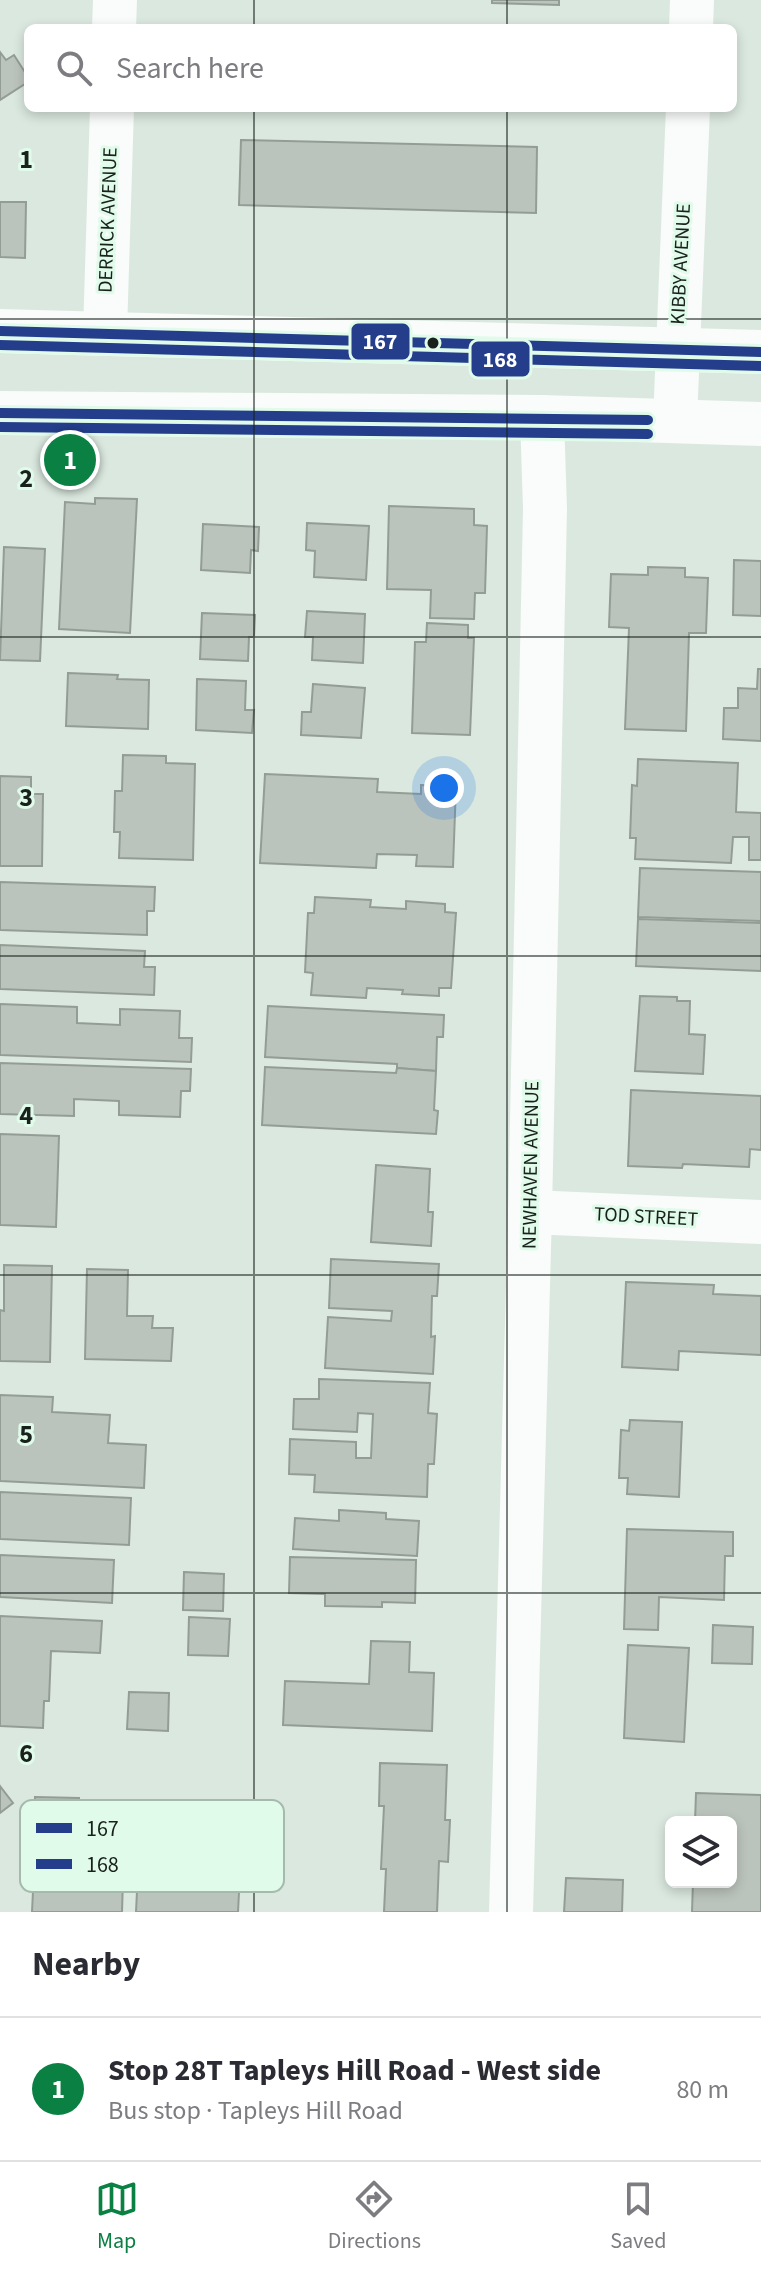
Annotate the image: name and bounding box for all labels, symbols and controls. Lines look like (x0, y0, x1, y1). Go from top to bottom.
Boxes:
search box (24, 24, 737, 112)
icon: search (52, 46, 96, 90)
text: Search here (116, 47, 264, 90)
text: 1 (19, 141, 33, 178)
street label: DERRICK AVENUE (91, 147, 125, 293)
street label: KIBBY AVENUE (664, 203, 698, 325)
line badge: 167 (350, 322, 411, 361)
text: 167 (363, 326, 397, 358)
unlabelled marker (425, 335, 441, 351)
line badge: 168 (470, 340, 531, 378)
text: 168 (483, 344, 517, 376)
pin: 1 (44, 430, 96, 490)
text: 2 (19, 460, 33, 497)
your location (424, 768, 464, 808)
text: 3 (19, 779, 33, 816)
street label: NEWHAVEN AVENUE (516, 1081, 546, 1249)
text: 4 (19, 1097, 33, 1134)
street label: TOD STREET (593, 1200, 699, 1234)
text: 5 (19, 1416, 33, 1453)
text: 6 (19, 1735, 33, 1772)
legend (20, 1800, 284, 1892)
text: 167 (86, 1813, 119, 1845)
map controls (665, 1816, 737, 1888)
button: layers (665, 1816, 737, 1888)
text: 168 (86, 1849, 119, 1881)
text: Nearby (32, 1940, 140, 1989)
text: Stop 28T Tapleys Hill Road - West side (108, 2049, 601, 2092)
text: 1 (51, 2071, 65, 2108)
text: 80 m (676, 2071, 729, 2108)
text: Bus stop · Tapleys Hill Road (108, 2092, 403, 2129)
tab: Map (95, 2177, 139, 2257)
tab: Directions (328, 2177, 421, 2257)
tab: Saved (610, 2177, 666, 2257)

